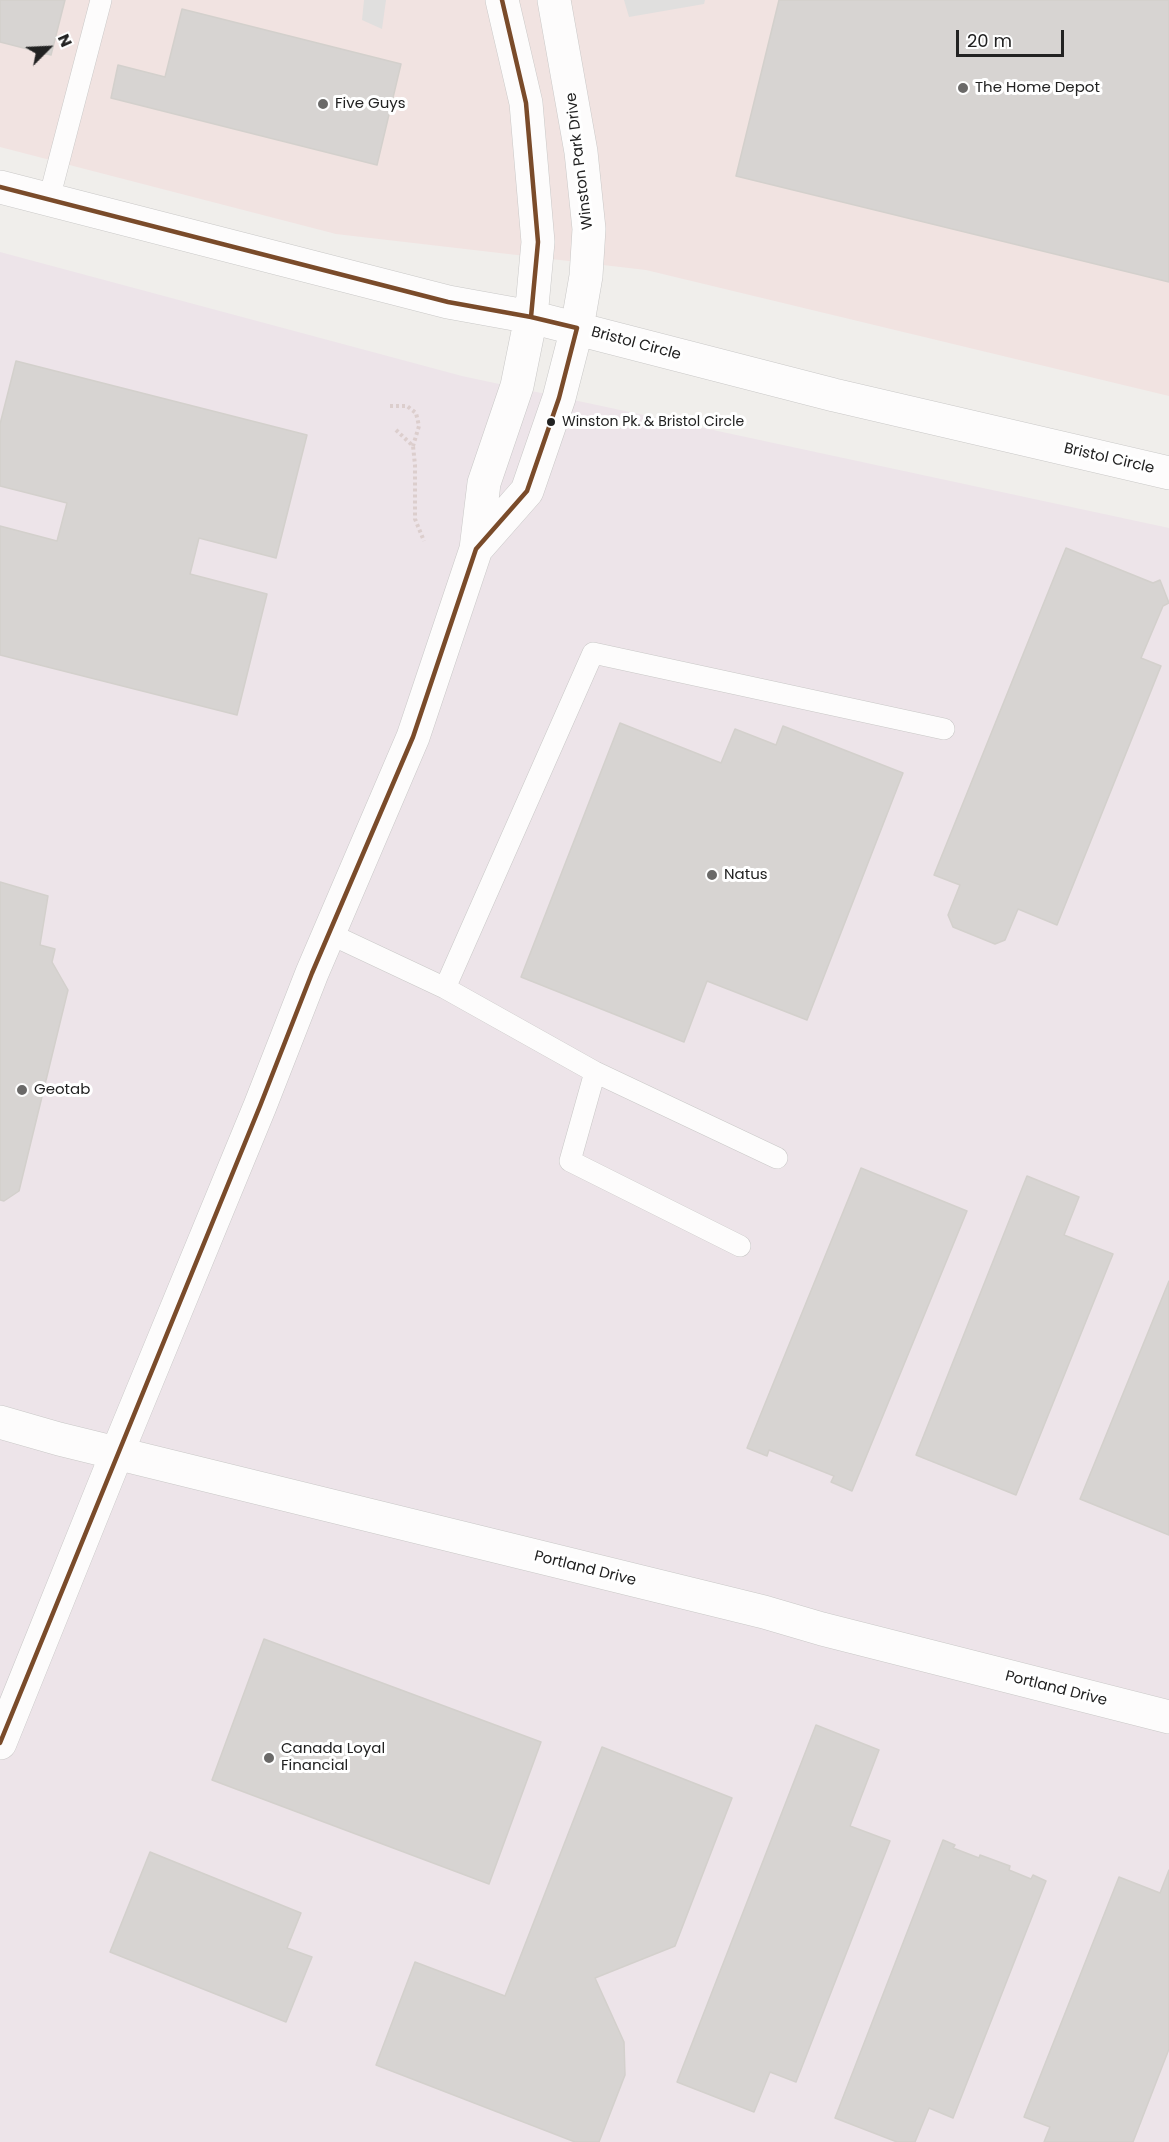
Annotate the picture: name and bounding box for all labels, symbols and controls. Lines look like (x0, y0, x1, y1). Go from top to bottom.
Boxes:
north arrow (18, 18, 78, 78)
scale bar (959, 18, 1067, 56)
text: 20 m (967, 28, 1012, 53)
text: N (52, 30, 78, 51)
place label: The Home Depot (975, 79, 1100, 97)
marker: The Home Depot (956, 81, 970, 95)
street label: Winston Park Drive (563, 91, 597, 231)
place label: Five Guys (335, 95, 406, 113)
marker: Five Guys (316, 97, 330, 111)
street label: Bristol Circle (589, 323, 683, 365)
place label: Winston Pk. & Bristol Circle (562, 414, 744, 430)
marker: Winston Pk. & Bristol Circle (545, 416, 557, 428)
street label: Bristol Circle (1062, 440, 1156, 478)
place label: Natus (724, 866, 768, 884)
marker: Natus (705, 868, 719, 882)
place label: Geotab (34, 1081, 90, 1099)
marker: Geotab (15, 1083, 29, 1097)
street label: Portland Drive (532, 1548, 638, 1590)
street label: Portland Drive (1003, 1668, 1109, 1710)
place label: Canada Loyal Financial (281, 1740, 385, 1775)
marker: Canada Loyal Financial (262, 1751, 276, 1765)

